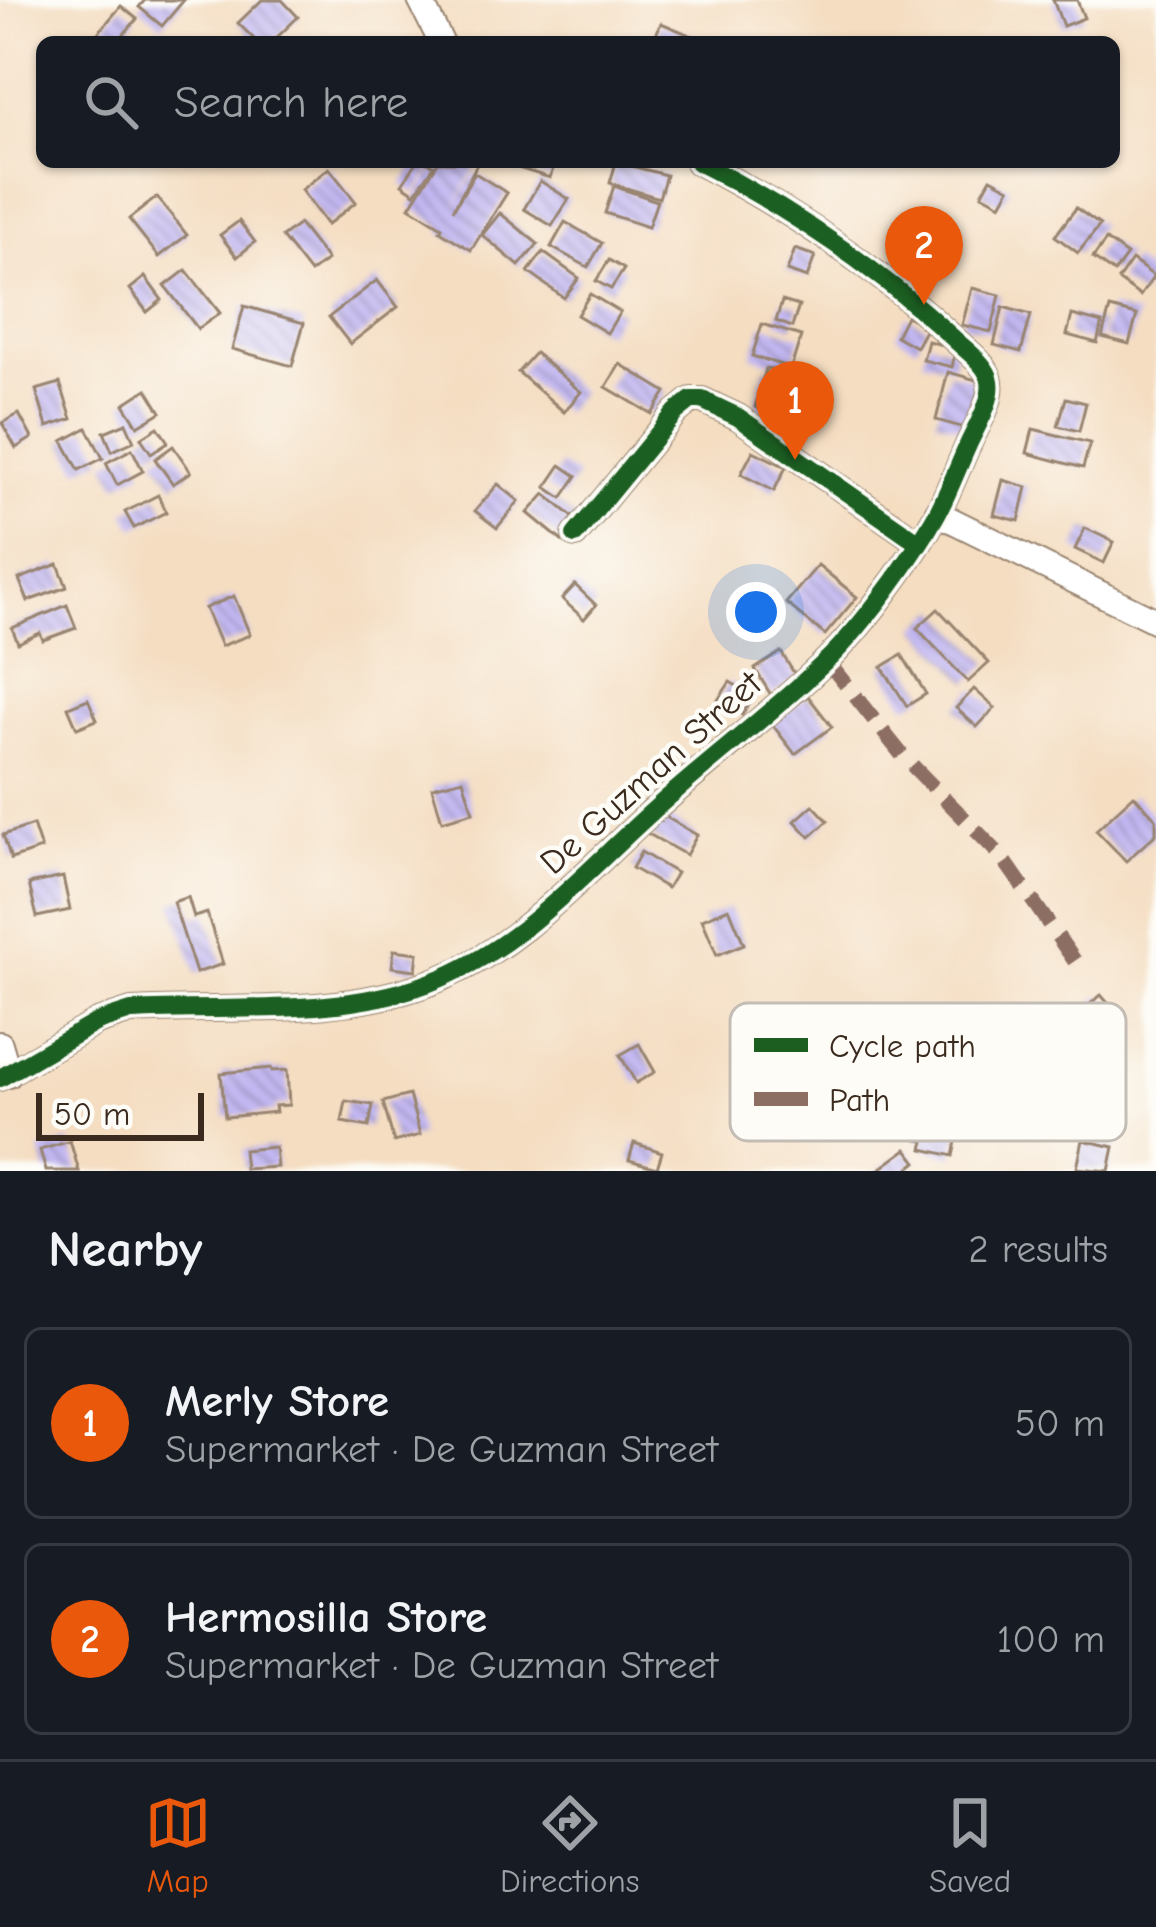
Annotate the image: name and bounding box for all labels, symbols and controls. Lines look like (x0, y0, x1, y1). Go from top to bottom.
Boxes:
search box (36, 36, 1120, 168)
icon: search (78, 69, 144, 135)
text: Search here (174, 76, 408, 128)
pin: 2 (885, 206, 963, 305)
pin: 1 (756, 361, 834, 460)
your location (726, 582, 786, 642)
street label: De Guzman Street (532, 662, 771, 883)
legend (730, 1003, 1126, 1141)
text: Cycle path (829, 1027, 976, 1065)
text: Path (829, 1081, 890, 1119)
scale bar (36, 1087, 204, 1140)
text: 50 m (54, 1095, 130, 1133)
text: Nearby (48, 1220, 202, 1279)
text: 2 results (968, 1227, 1108, 1272)
text: Merly Store (165, 1375, 389, 1427)
text: 1 (82, 1401, 98, 1446)
text: 50 m (1015, 1401, 1105, 1446)
text: Supermarket · De Guzman Street (165, 1427, 718, 1472)
text: Hermosilla Store (165, 1591, 487, 1643)
text: 2 (80, 1617, 100, 1662)
text: 100 m (997, 1617, 1105, 1662)
text: Supermarket · De Guzman Street (165, 1643, 718, 1688)
tab: Map (145, 1790, 211, 1900)
tab: Directions (500, 1790, 640, 1900)
tab: Saved (929, 1790, 1011, 1900)

